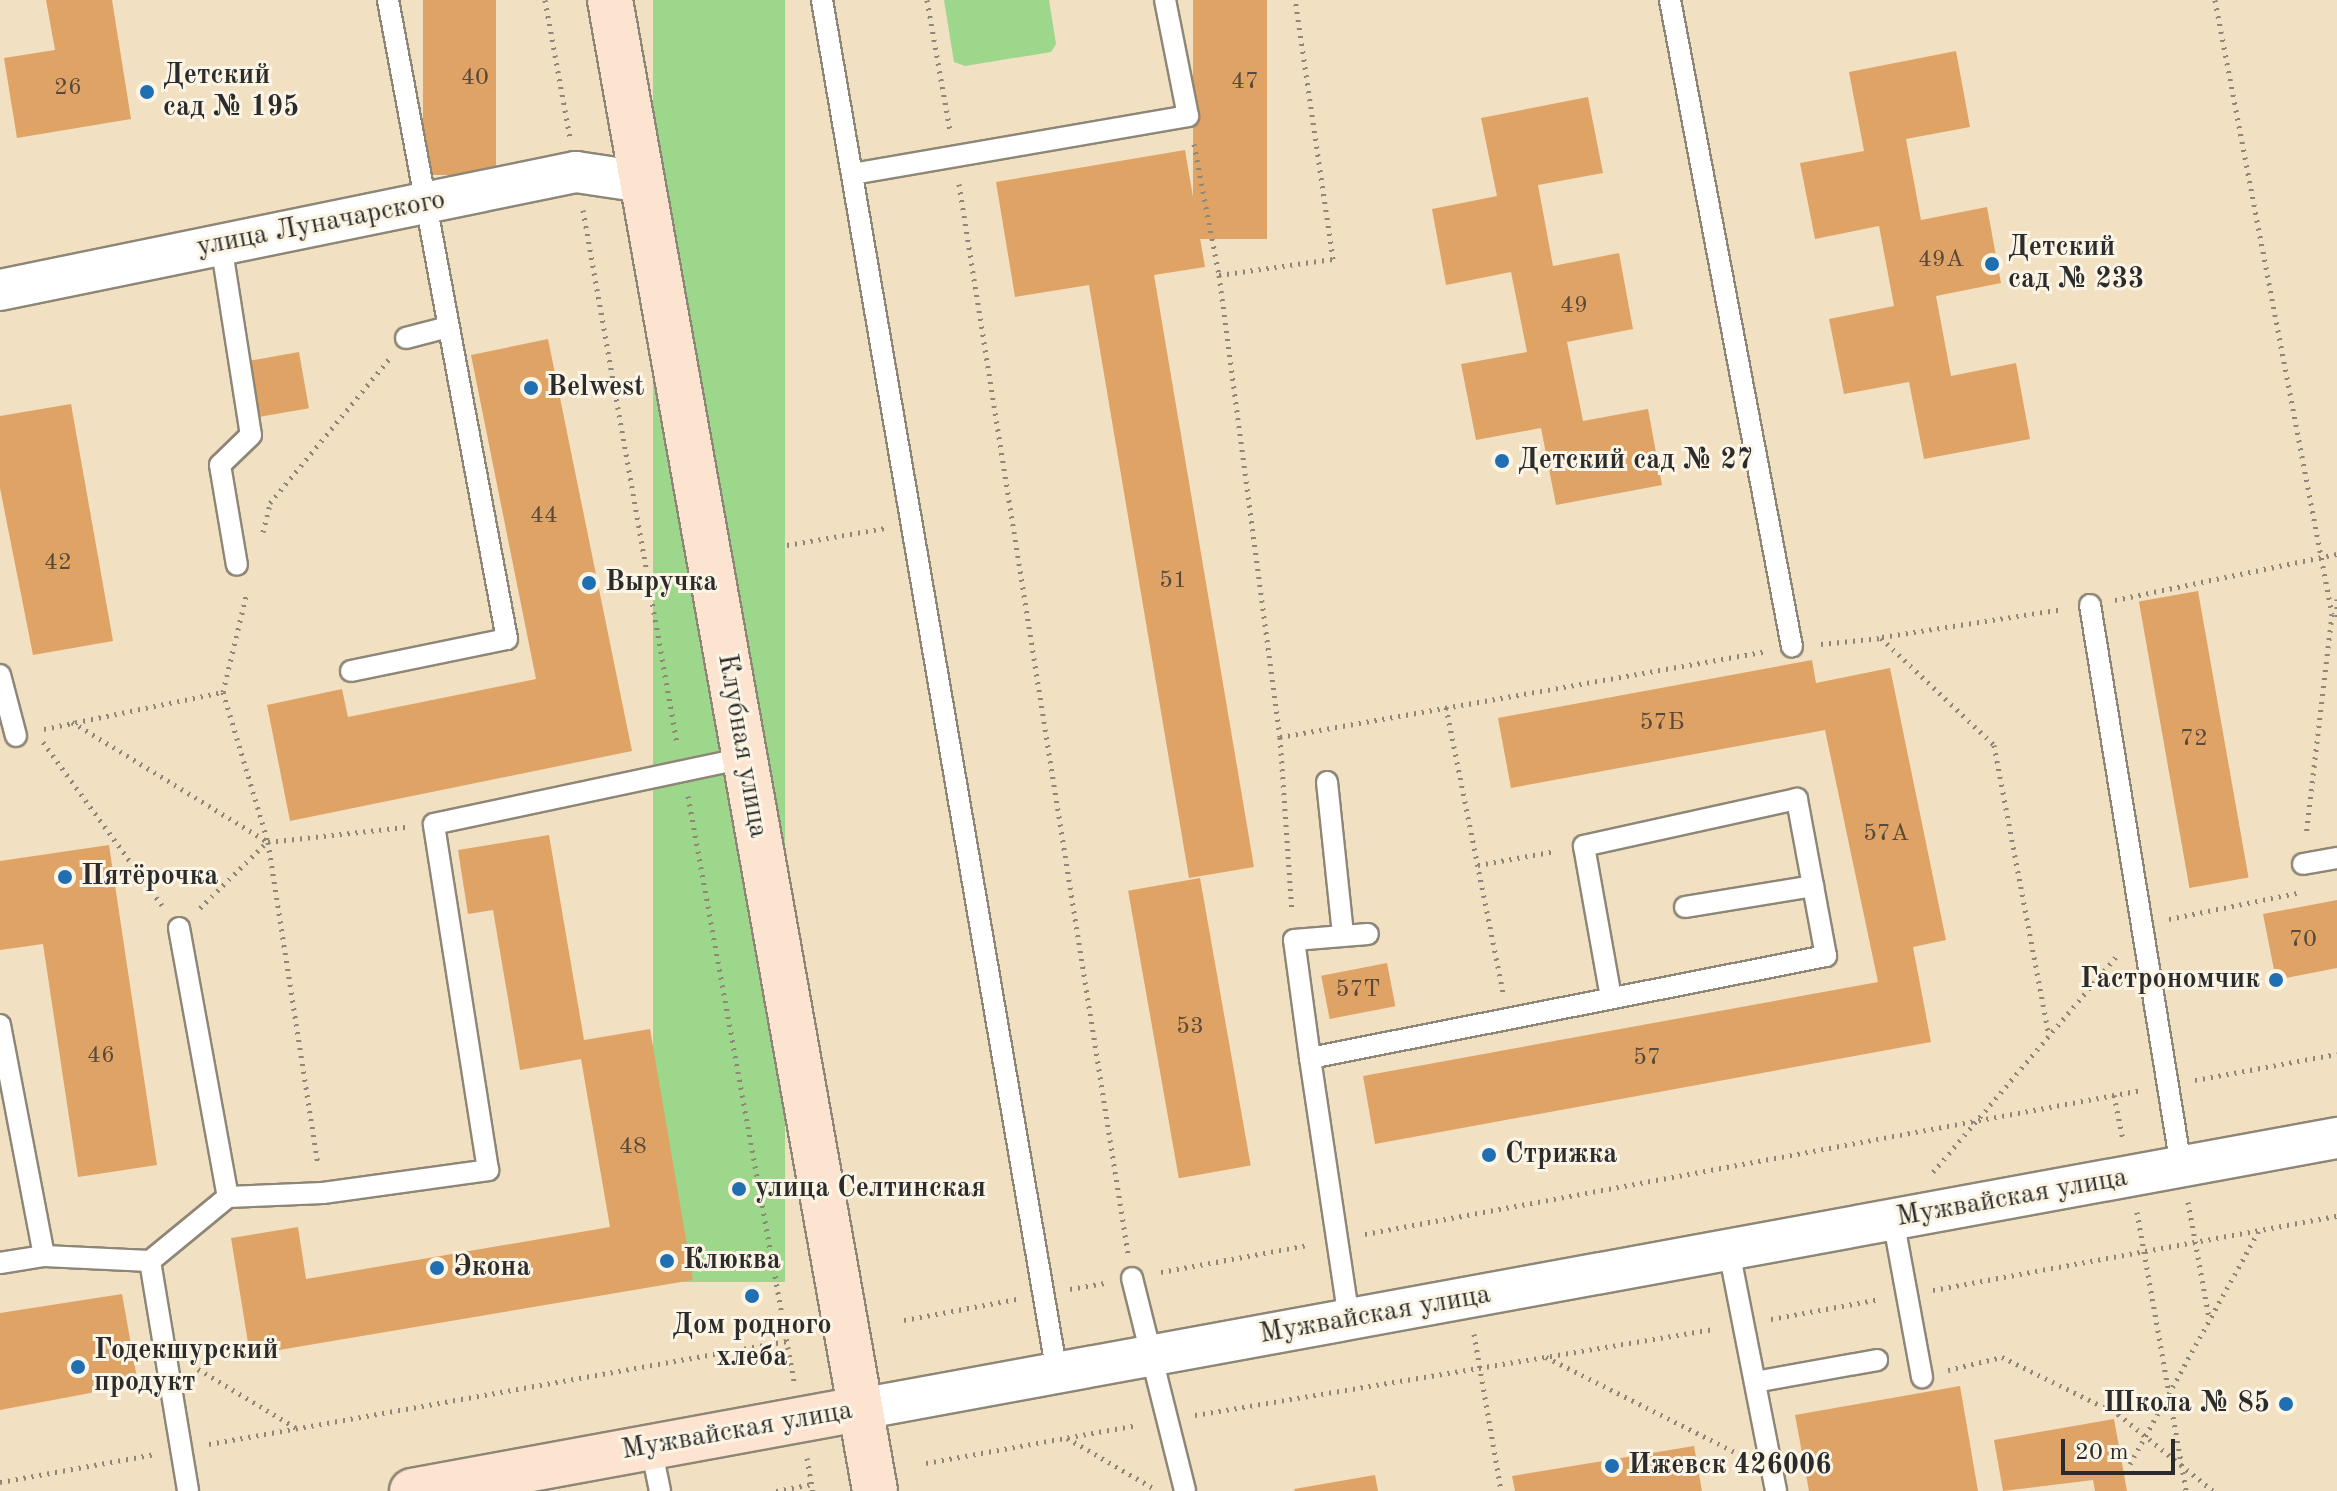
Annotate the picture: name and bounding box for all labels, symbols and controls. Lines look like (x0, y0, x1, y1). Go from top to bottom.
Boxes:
place label: Детский сад № 195 (163, 59, 299, 125)
house number: 40 (461, 65, 489, 93)
house number: 47 (1231, 69, 1259, 97)
house number: 26 (54, 75, 82, 103)
marker: Детский сад № 195 (138, 83, 156, 101)
street label: улица Луначарского (194, 183, 448, 265)
place label: Детский сад № 233 (2008, 231, 2144, 297)
house number: 49А (1918, 247, 1964, 275)
marker: Детский сад № 233 (1983, 255, 2001, 273)
house number: 49 (1560, 293, 1588, 321)
place label: Belwest (547, 371, 644, 405)
marker: Belwest (522, 379, 540, 397)
place label: Детский сад № 27 (1518, 444, 1753, 478)
marker: Детский сад № 27 (1493, 452, 1511, 470)
house number: 44 (530, 503, 558, 531)
house number: 42 (44, 550, 72, 578)
place label: Выручка (605, 566, 718, 600)
house number: 51 (1159, 568, 1187, 596)
marker: Выручка (580, 574, 598, 592)
street label: Клубная улица (709, 651, 775, 841)
house number: 57Б (1640, 710, 1684, 738)
house number: 72 (2180, 726, 2208, 754)
house number: 57А (1863, 821, 1909, 849)
place label: Пятёрочка (81, 860, 218, 894)
marker: Пятёрочка (56, 868, 74, 886)
house number: 70 (2289, 927, 2317, 955)
place label: Гастрономчик (2080, 963, 2260, 997)
marker: Гастрономчик (2267, 971, 2285, 989)
house number: 57Т (1336, 977, 1380, 1005)
house number: 53 (1176, 1014, 1204, 1042)
house number: 46 (87, 1043, 115, 1071)
house number: 57 (1633, 1045, 1661, 1073)
house number: 48 (619, 1134, 647, 1162)
place label: Стрижка (1505, 1138, 1617, 1172)
marker: Стрижка (1480, 1146, 1498, 1164)
street label: Мужвайская улица (1894, 1161, 2130, 1235)
place label: улица Селтинская (755, 1172, 986, 1206)
marker: улица Селтинская (730, 1180, 748, 1198)
place label: Клюква (683, 1244, 781, 1278)
place label: Экона (453, 1251, 531, 1285)
marker: Клюква (658, 1252, 676, 1270)
marker: Экона (428, 1259, 446, 1277)
street label: Мужвайская улица (1257, 1278, 1493, 1352)
marker: Дом родного хлеба (743, 1287, 761, 1305)
place label: Дом родного хлеба (672, 1309, 832, 1375)
place label: Годекшурский продукт (94, 1334, 278, 1400)
marker: Годекшурский продукт (69, 1358, 87, 1376)
place label: Школа № 85 (2103, 1387, 2270, 1421)
street label: Мужвайская улица (619, 1394, 855, 1468)
marker: Школа № 85 (2277, 1395, 2295, 1413)
scale bar (2065, 1423, 2179, 1473)
text: 20 m (2075, 1441, 2129, 1465)
place label: Ижевск 426006 (1628, 1449, 1832, 1483)
marker: Ижевск 426006 (1603, 1457, 1621, 1475)

